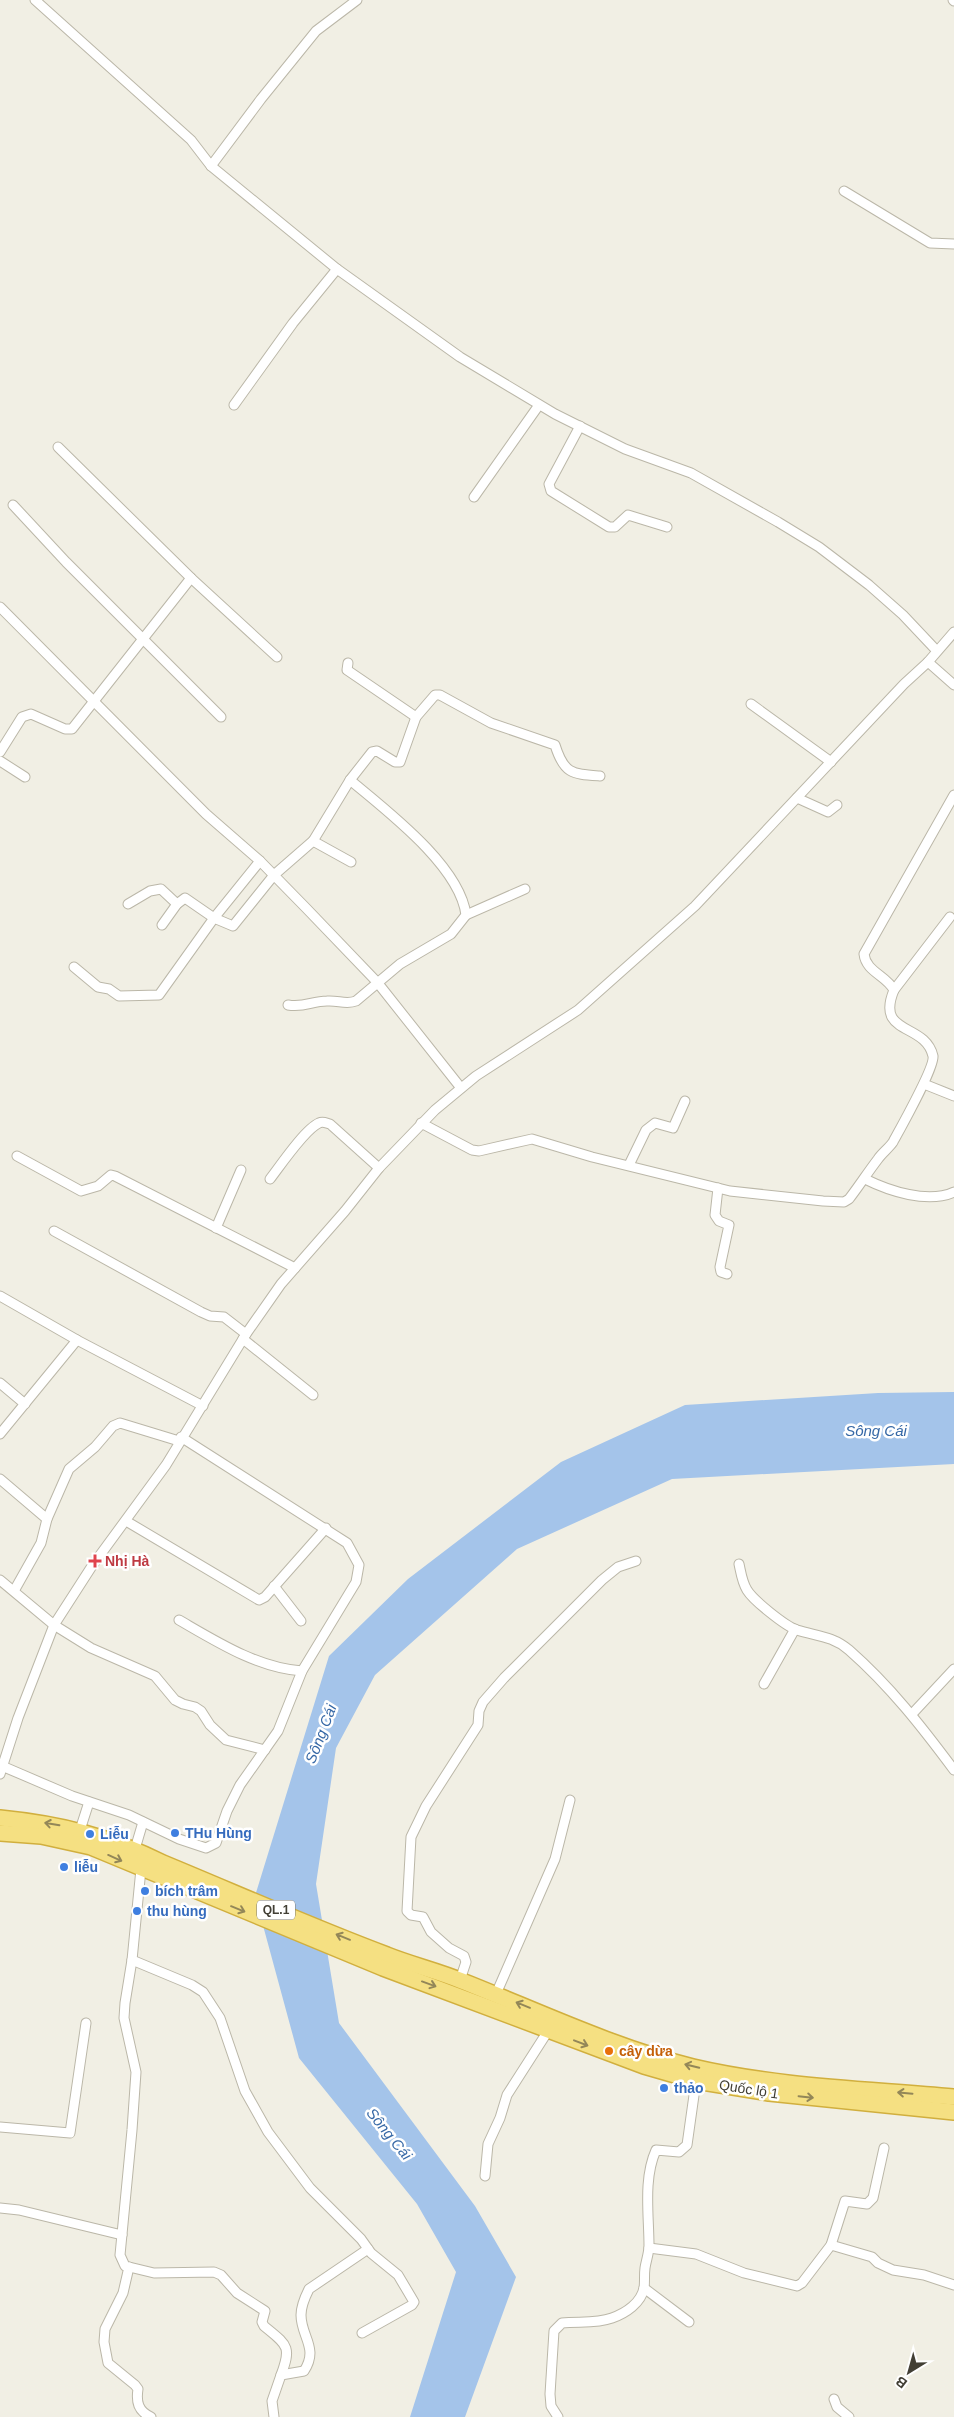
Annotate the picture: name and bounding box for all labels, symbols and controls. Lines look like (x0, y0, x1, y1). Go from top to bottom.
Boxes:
water label: Sông Cái (845, 1422, 908, 1439)
place label: Nhị Hà (105, 1553, 150, 1569)
marker: Nhị Hà (89, 1555, 101, 1567)
water label: Sông Cái (302, 1701, 340, 1766)
one-way arrow (44, 1819, 60, 1829)
place label: THu Hùng (185, 1825, 252, 1841)
place label: Liễu (100, 1826, 129, 1842)
marker: THu Hùng (169, 1827, 181, 1839)
marker: Liễu (84, 1828, 96, 1840)
one-way arrow (107, 1853, 122, 1863)
place label: liễu (74, 1859, 98, 1875)
marker: liễu (58, 1861, 70, 1873)
place label: bích trâm (155, 1883, 218, 1899)
marker: bích trâm (139, 1885, 151, 1897)
road number: QL.1 (257, 1900, 295, 1920)
place label: thu hùng (147, 1903, 207, 1919)
marker: thu hùng (131, 1905, 143, 1917)
one-way arrow (230, 1905, 245, 1914)
one-way arrow (336, 1932, 351, 1942)
one-way arrow (421, 1980, 436, 1989)
one-way arrow (516, 2000, 531, 2010)
one-way arrow (572, 2039, 588, 2048)
place label: cây dừa (619, 2043, 673, 2059)
marker: cây dừa (603, 2045, 615, 2057)
one-way arrow (685, 2061, 701, 2070)
street label: Quốc lộ 1 (718, 2076, 780, 2102)
place label: thảo (674, 2080, 704, 2096)
marker: thảo (658, 2082, 670, 2094)
one-way arrow (898, 2088, 914, 2097)
one-way arrow (798, 2092, 814, 2102)
water label: Sông Cái (363, 2104, 416, 2164)
north arrow (884, 2347, 934, 2397)
text: B (892, 2373, 910, 2392)

